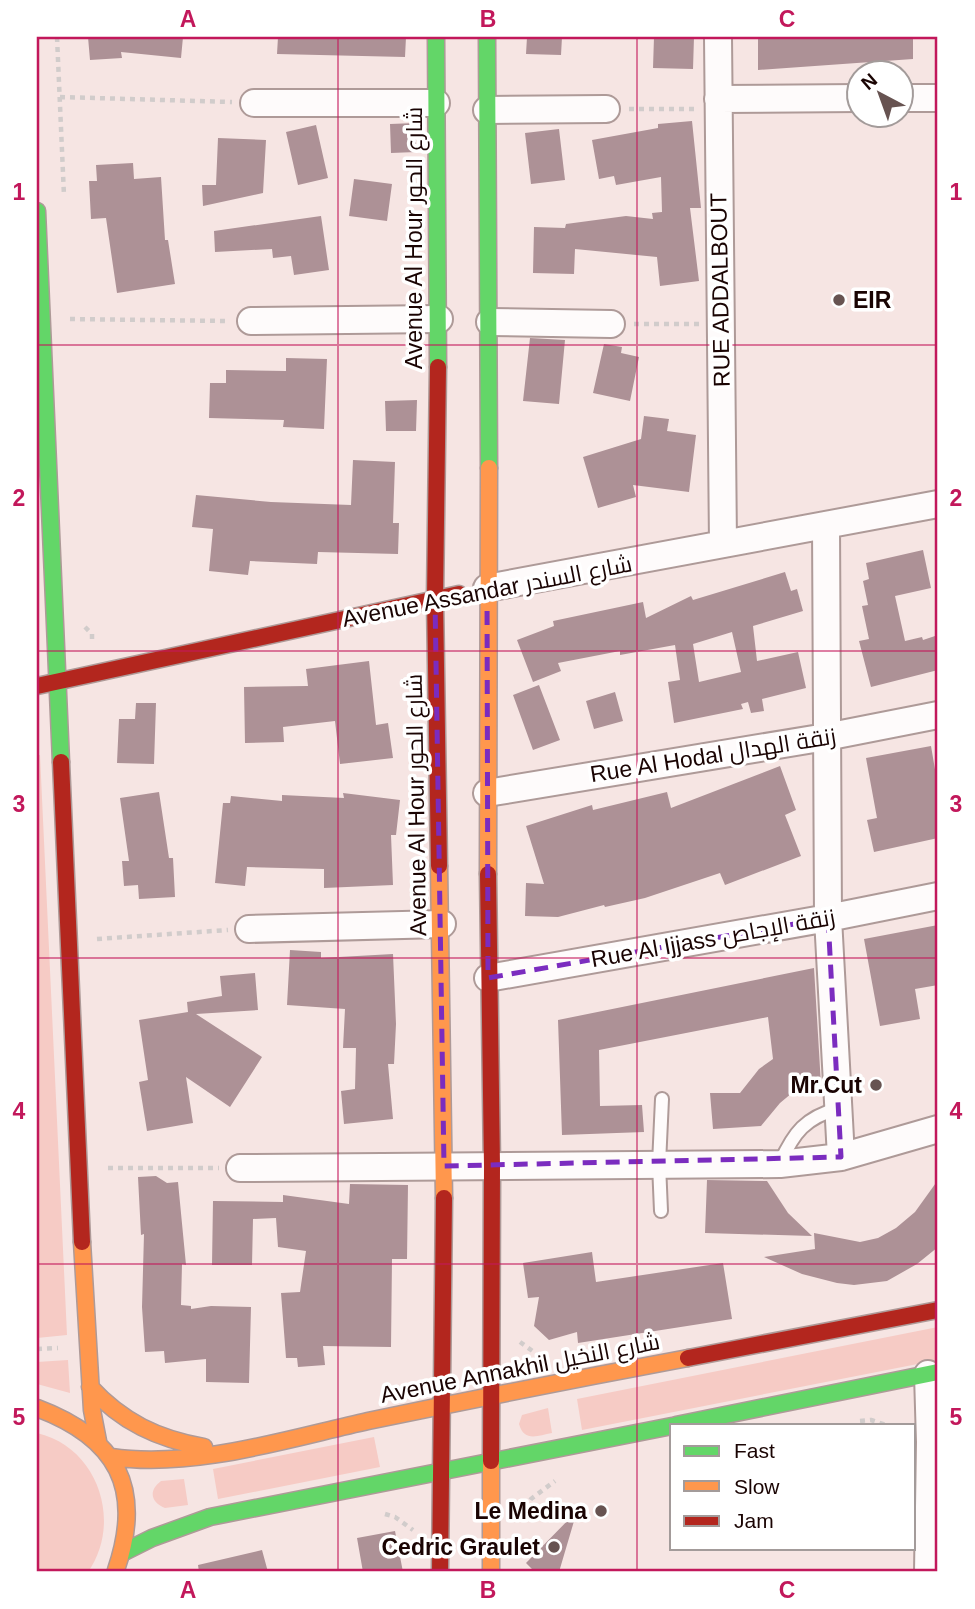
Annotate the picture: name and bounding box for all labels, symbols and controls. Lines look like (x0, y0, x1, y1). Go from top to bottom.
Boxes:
text: A (180, 6, 196, 32)
text: B (480, 6, 496, 32)
text: C (779, 6, 795, 32)
north arrow (846, 60, 916, 130)
text: N (857, 69, 881, 94)
street label: Avenue Al Hour شارع الحور (401, 107, 430, 369)
text: 1 (13, 179, 26, 205)
text: 1 (950, 179, 963, 205)
street label: RUE ADDALBOUT (705, 193, 735, 387)
place label: EIR (853, 287, 892, 313)
marker: EIR (831, 292, 847, 308)
text: 2 (13, 485, 25, 511)
text: 2 (950, 485, 962, 511)
street label: Avenue Assandar شارع السندر (340, 550, 635, 635)
street label: Avenue Al Hour شارع الحور (401, 674, 434, 936)
street label: Rue Al Hodal زنقة الهدال (588, 723, 838, 788)
text: 3 (13, 791, 25, 817)
text: 3 (950, 791, 962, 817)
street label: Rue Al Ijjass زنقة الإجاص (589, 904, 837, 974)
place label: Mr.Cut (790, 1072, 862, 1098)
marker: Mr.Cut (868, 1077, 884, 1093)
text: 4 (13, 1098, 26, 1124)
text: 4 (950, 1098, 963, 1124)
street label: Avenue Annakhil شارع النخيل (378, 1328, 663, 1411)
text: 5 (13, 1404, 26, 1430)
text: 5 (950, 1404, 963, 1430)
legend (670, 1424, 916, 1550)
text: Fast (734, 1439, 775, 1462)
text: Slow (734, 1475, 780, 1498)
place label: Le Medina (475, 1498, 587, 1524)
marker: Le Medina (593, 1503, 609, 1519)
text: Jam (734, 1509, 774, 1532)
place label: Cedric Graulet (382, 1534, 540, 1560)
marker: Cedric Graulet (546, 1539, 562, 1555)
text: A (180, 1577, 196, 1603)
text: B (480, 1577, 496, 1603)
text: C (779, 1577, 795, 1603)

